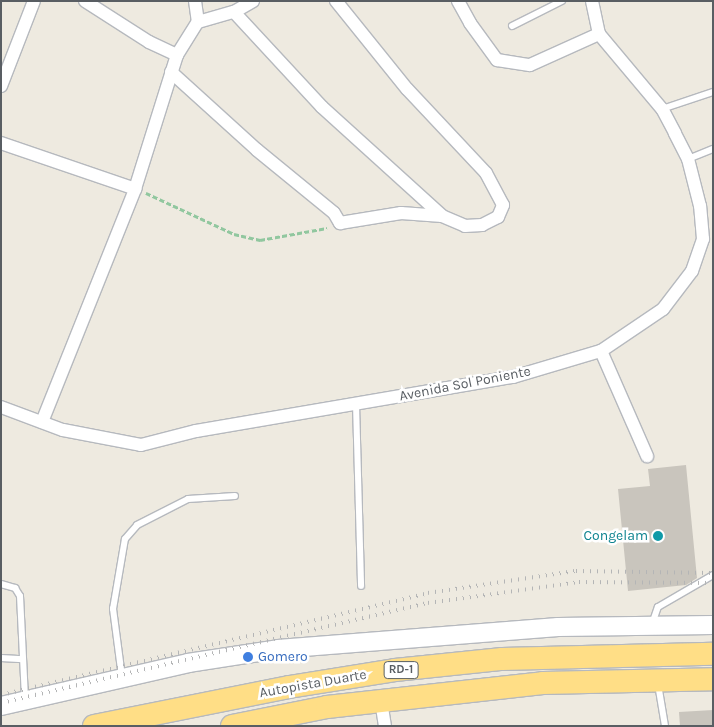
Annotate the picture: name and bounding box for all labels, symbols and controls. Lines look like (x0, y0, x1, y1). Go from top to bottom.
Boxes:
street label: Avenida Sol Poniente (398, 363, 532, 405)
place label: Congelam (584, 528, 648, 544)
marker: Congelam (652, 530, 664, 542)
place label: Gomero (258, 649, 308, 665)
marker: Gomero (242, 651, 254, 663)
road number: RD-1 (384, 660, 418, 680)
street label: Autopista Duarte (258, 666, 368, 702)

